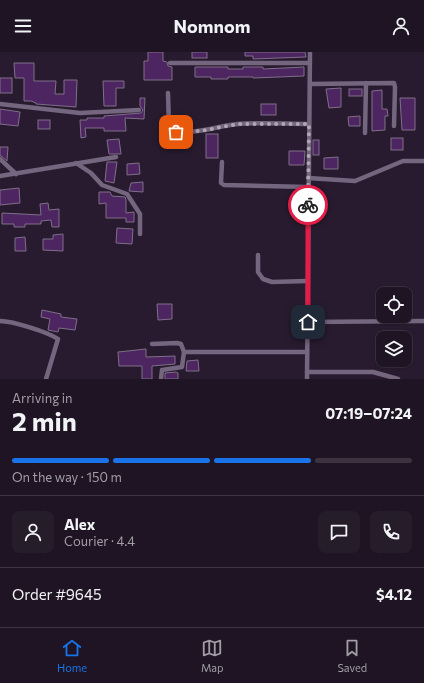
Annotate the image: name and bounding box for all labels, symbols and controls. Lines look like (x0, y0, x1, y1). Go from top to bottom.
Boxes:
icon: menu (12, 15, 34, 37)
text: Nomnom (174, 15, 250, 37)
icon: person (390, 15, 412, 37)
pin (159, 115, 193, 149)
icon: bag (165, 121, 187, 143)
courier (288, 185, 328, 225)
icon: bike (297, 194, 319, 216)
map controls (376, 287, 412, 367)
button: locate (376, 287, 412, 323)
pin (291, 305, 325, 339)
icon: home (297, 311, 319, 333)
button: layers (376, 331, 412, 367)
text: Arriving in (12, 390, 72, 406)
text: 07:19–07:24 (325, 404, 412, 422)
text: 2 min (12, 405, 77, 436)
text: On the way · 150 m (12, 469, 122, 485)
button: person (12, 511, 54, 553)
button: chat (318, 511, 360, 553)
button: phone (370, 511, 412, 553)
text: Alex (64, 515, 95, 533)
text: Courier · 4.4 (64, 533, 135, 549)
text: Order #9645 (12, 585, 102, 603)
text: $4.12 (376, 585, 412, 603)
tab: Home (57, 637, 87, 674)
tab: Map (201, 637, 224, 674)
tab: Saved (337, 637, 367, 674)

